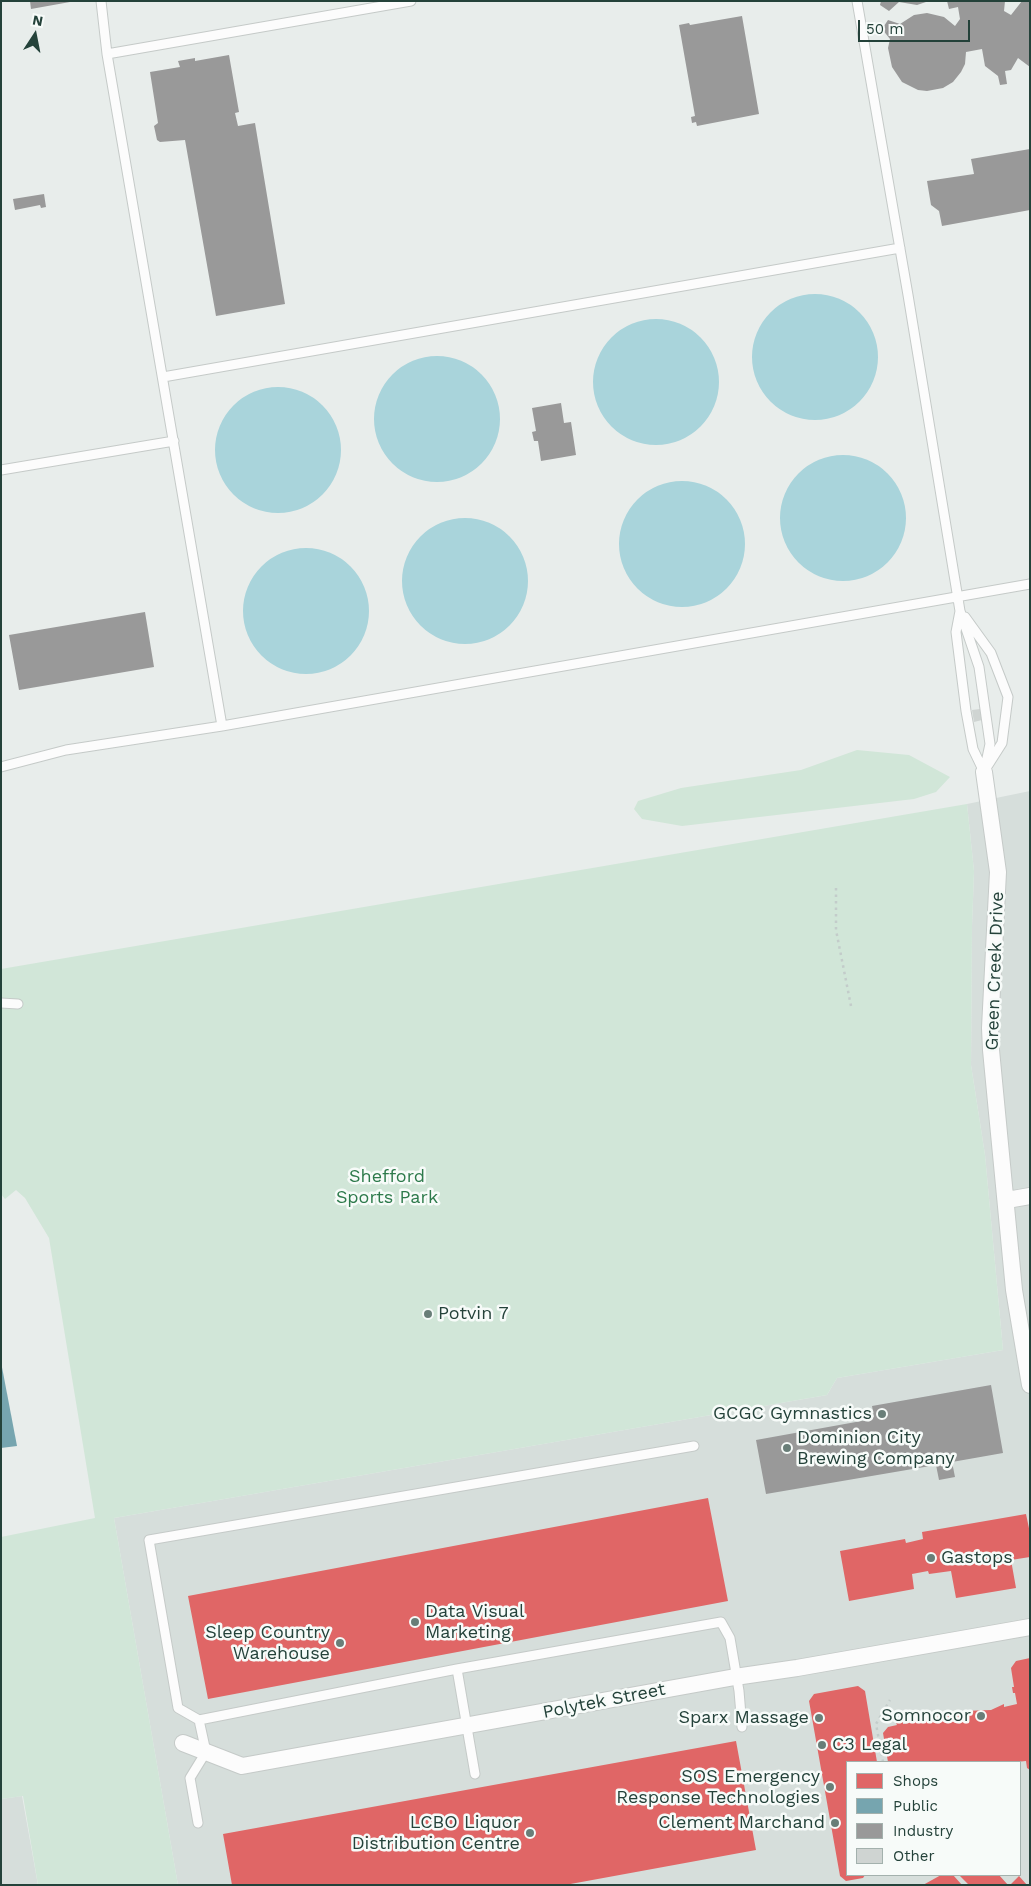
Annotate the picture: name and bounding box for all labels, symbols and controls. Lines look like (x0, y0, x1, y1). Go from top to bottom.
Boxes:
north arrow (10, 10, 60, 60)
scale bar (861, 10, 974, 42)
text: N (31, 11, 44, 29)
text: 50 m (866, 20, 903, 38)
street label: Green Creek Drive (981, 891, 1009, 1051)
park label: Shefford Sports Park (336, 1166, 438, 1208)
place label: Potvin 7 (438, 1303, 509, 1325)
marker: Potvin 7 (422, 1308, 434, 1320)
place label: GCGC Gymnastics (713, 1403, 872, 1425)
marker: GCGC Gymnastics (876, 1408, 888, 1420)
place label: Dominion City Brewing Company (797, 1427, 955, 1470)
marker: Dominion City Brewing Company (781, 1442, 793, 1454)
place label: Gastops (941, 1547, 1013, 1569)
marker: Gastops (925, 1552, 937, 1564)
place label: Data Visual Marketing (425, 1601, 524, 1644)
marker: Data Visual Marketing (409, 1616, 421, 1628)
place label: Sleep Country Warehouse (205, 1622, 330, 1665)
marker: Sleep Country Warehouse (334, 1637, 346, 1649)
street label: Polytek Street (541, 1679, 667, 1723)
place label: Somnocor (881, 1705, 971, 1727)
place label: Sparx Massage (678, 1707, 809, 1729)
marker: Somnocor (975, 1710, 987, 1722)
marker: Sparx Massage (813, 1712, 825, 1724)
place label: C3 Legal (832, 1734, 907, 1756)
marker: C3 Legal (816, 1739, 828, 1751)
legend (846, 1761, 1021, 1876)
place label: SOS Emergency Response Technologies (616, 1766, 820, 1808)
text: Shops (893, 1772, 938, 1790)
marker: SOS Emergency Response Technologies (824, 1781, 836, 1793)
text: Public (893, 1797, 938, 1815)
place label: LCBO Liquor Distribution Centre (352, 1812, 520, 1855)
place label: Clement Marchand (658, 1812, 825, 1834)
marker: Clement Marchand (829, 1817, 841, 1829)
text: Industry (893, 1822, 953, 1840)
marker: LCBO Liquor Distribution Centre (524, 1827, 536, 1839)
text: Other (893, 1847, 935, 1865)

